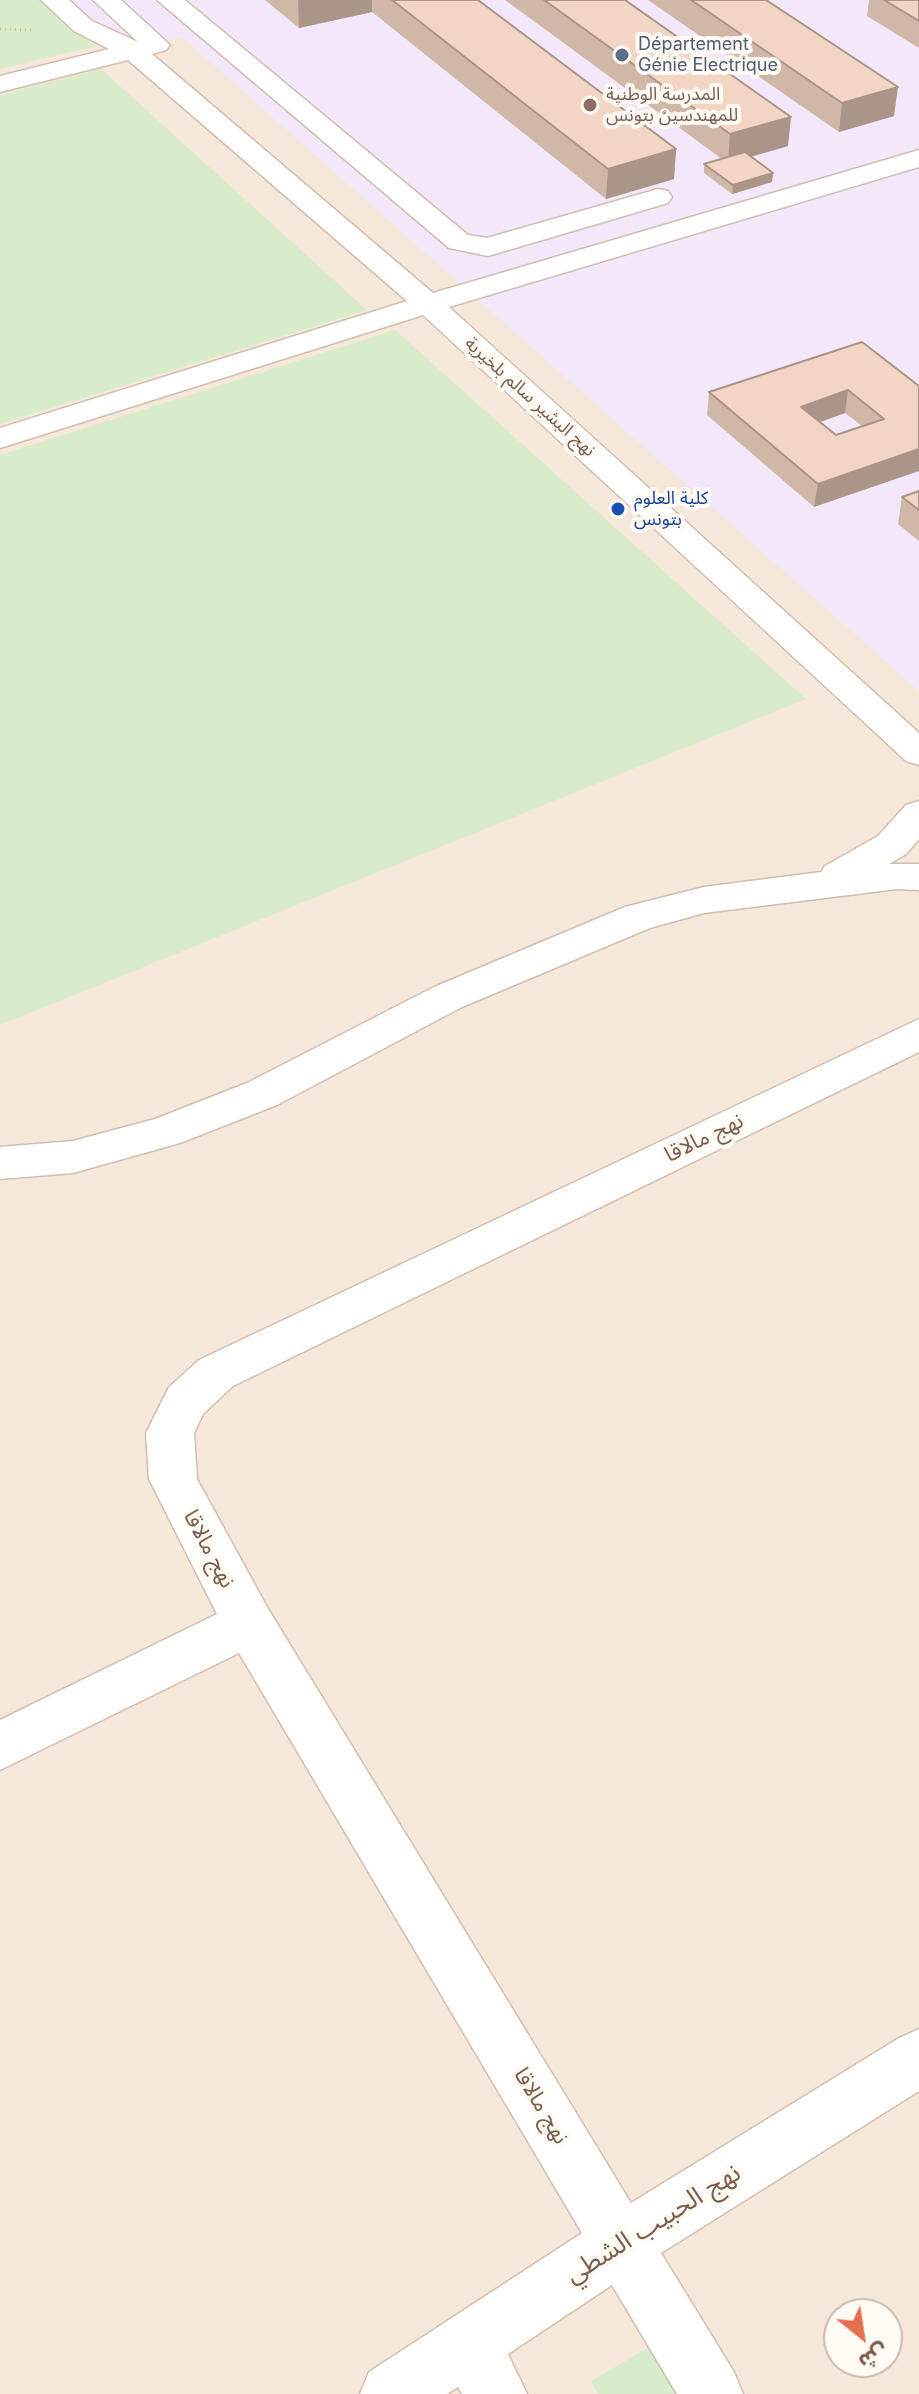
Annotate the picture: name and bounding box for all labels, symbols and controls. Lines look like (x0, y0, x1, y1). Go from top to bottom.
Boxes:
place label: Département Génie Electrique (638, 34, 778, 76)
marker: Département Génie Electrique (613, 46, 631, 64)
place label: المدرسة الوطنية للمهندسين بتونس (606, 84, 738, 126)
marker: المدرسة الوطنية للمهندسين بتونس (581, 96, 599, 114)
street label: نهج البشير سالم بلخيرية (460, 333, 600, 461)
place label: كلية العلوم بتونس (634, 488, 708, 530)
marker: كلية العلوم بتونس (609, 500, 627, 518)
street label: نهج مالاقا (660, 1108, 748, 1168)
street label: نهج مالاقا (178, 1505, 240, 1593)
street label: نهج مالاقا (508, 2063, 574, 2149)
street label: نهج الحبيب الشطي (560, 2158, 746, 2290)
north arrow (823, 2298, 903, 2378)
text: ش (854, 2338, 894, 2376)

